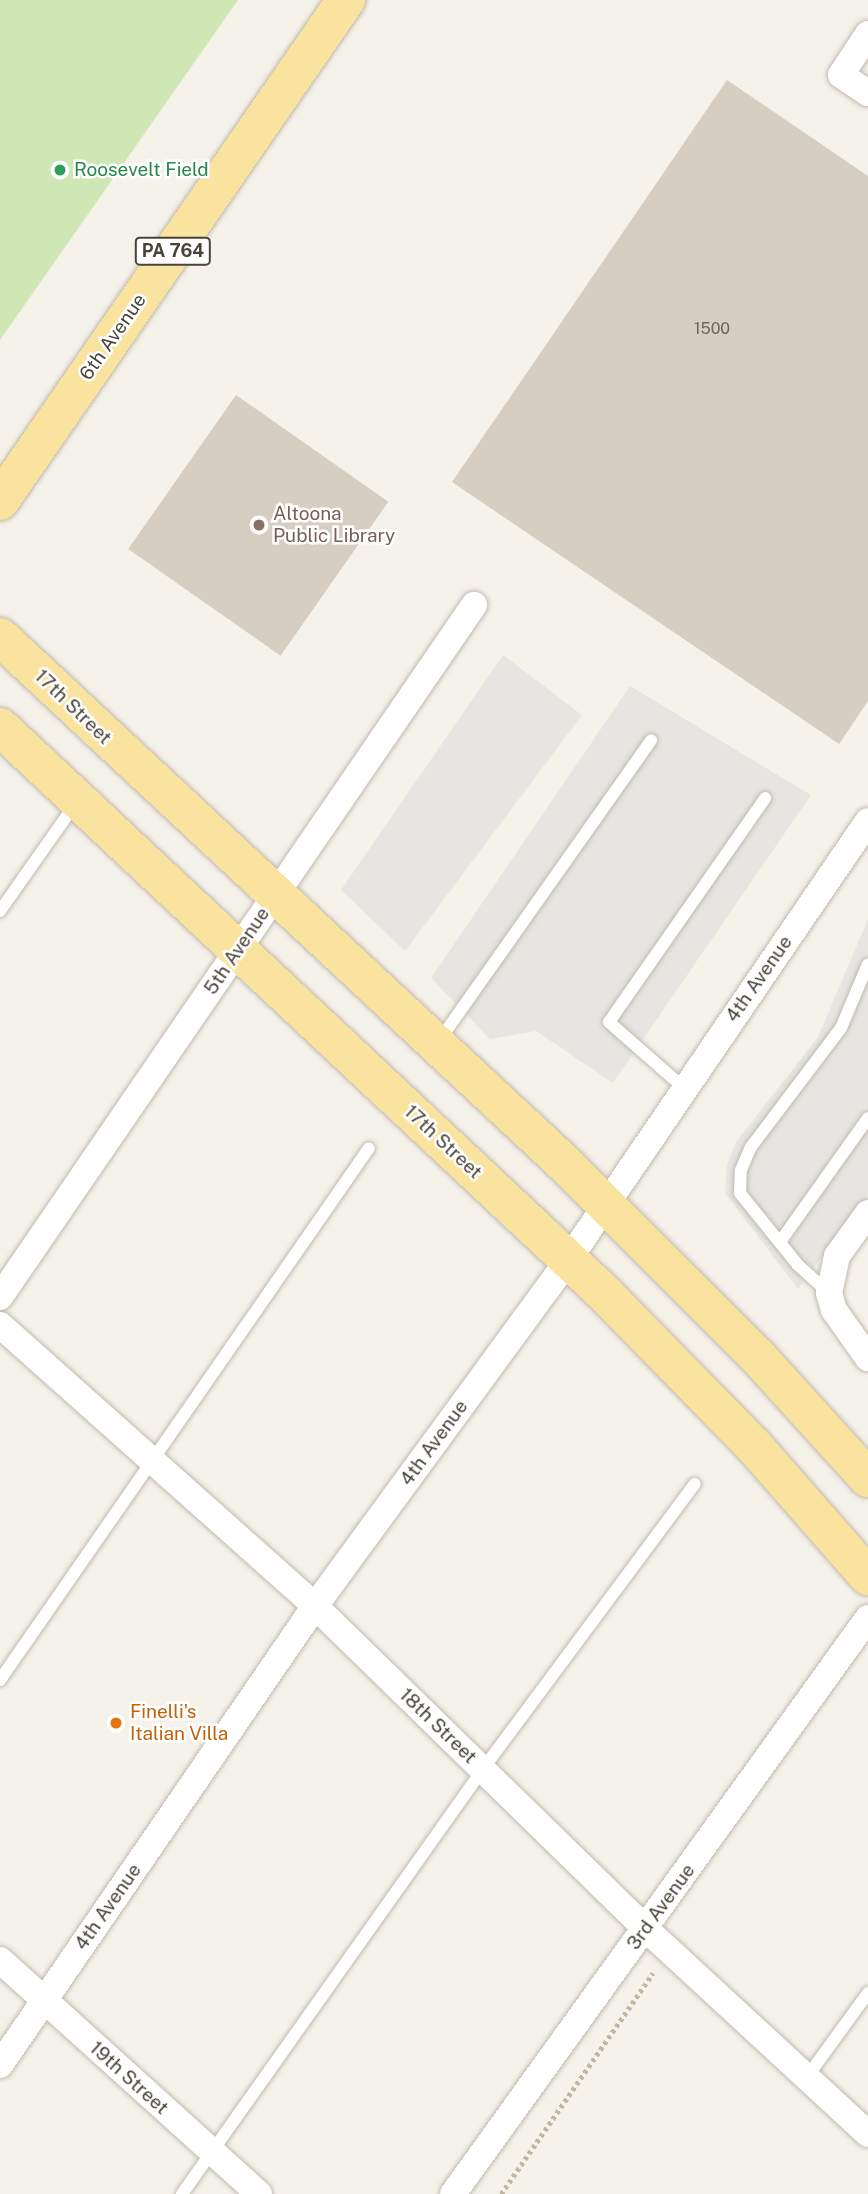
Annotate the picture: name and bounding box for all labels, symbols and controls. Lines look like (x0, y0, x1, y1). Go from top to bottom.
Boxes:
place label: Roosevelt Field (74, 159, 209, 181)
marker: Roosevelt Field (52, 162, 68, 178)
road number: PA 764 (134, 236, 212, 265)
street label: 6th Avenue (75, 289, 151, 385)
house number: 1500 (694, 319, 730, 339)
place label: Altoona Public Library (273, 503, 395, 547)
marker: Altoona Public Library (251, 517, 267, 533)
street label: 17th Street (30, 665, 116, 749)
street label: 5th Avenue (199, 903, 275, 999)
street label: 4th Avenue (721, 931, 797, 1027)
street label: 17th Street (400, 1100, 486, 1184)
street label: 4th Avenue (395, 1396, 473, 1490)
street label: 18th Street (395, 1684, 481, 1768)
place label: Finelli's Italian Villa (130, 1701, 229, 1745)
marker: Finelli's Italian Villa (108, 1715, 124, 1731)
street label: 4th Avenue (70, 1859, 146, 1955)
street label: 3rd Avenue (622, 1860, 700, 1954)
street label: 19th Street (85, 2037, 173, 2119)

